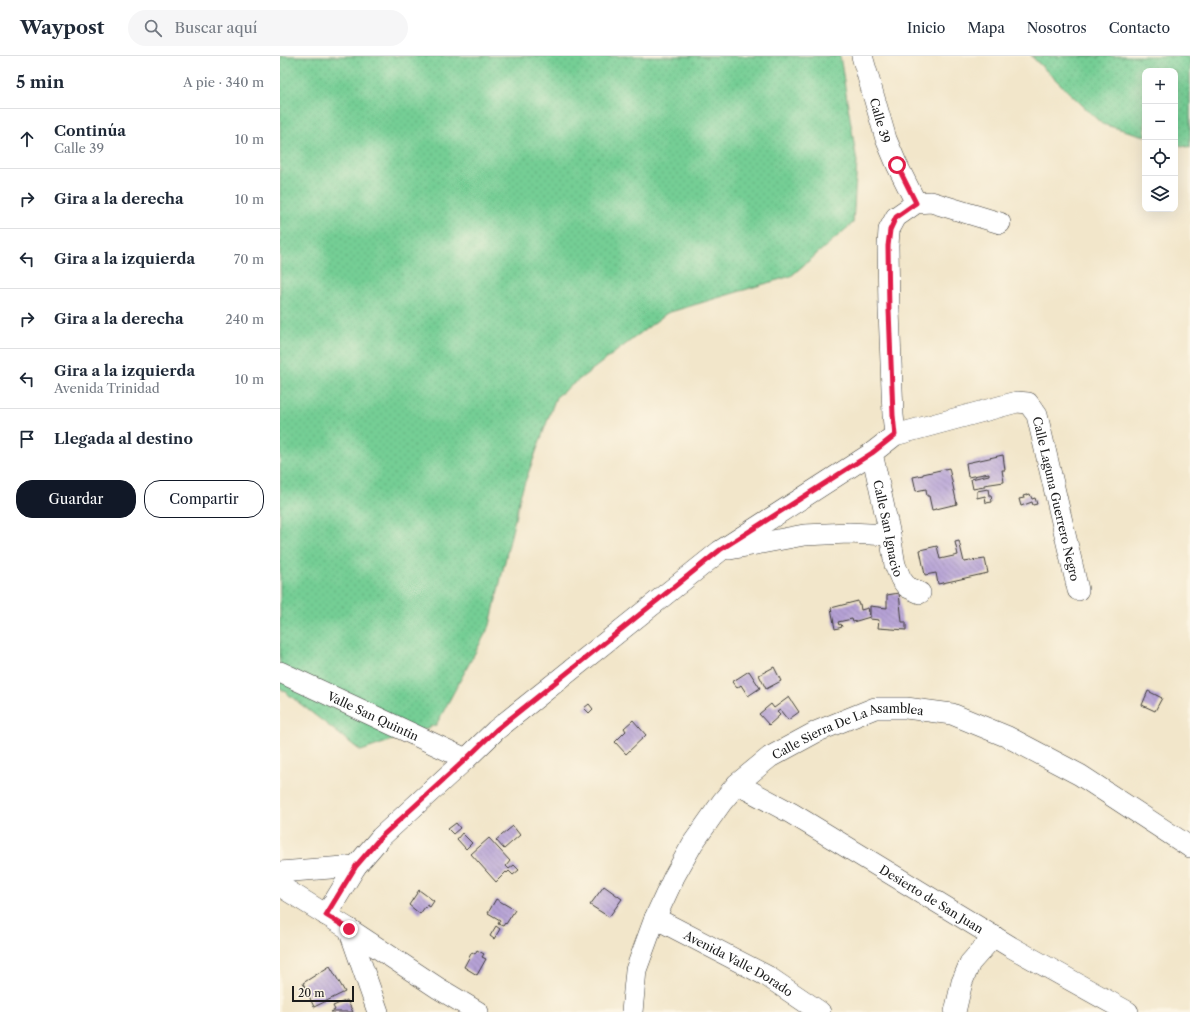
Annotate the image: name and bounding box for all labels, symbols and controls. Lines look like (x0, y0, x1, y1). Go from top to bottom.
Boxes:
search box (128, 10, 408, 46)
text: Waypost (20, 16, 104, 39)
icon: search (142, 17, 164, 39)
text: Buscar aquí (174, 18, 257, 37)
text: Inicio (907, 19, 945, 37)
text: Mapa (967, 19, 1005, 37)
text: Nosotros (1027, 19, 1087, 37)
text: Contacto (1109, 19, 1170, 37)
map controls (1142, 68, 1178, 212)
button: + (1142, 68, 1178, 104)
text: 5 min (16, 72, 64, 92)
text: A pie · 340 m (183, 74, 264, 90)
street label: Calle 39 (867, 96, 894, 145)
button: − (1142, 104, 1178, 140)
text: Continúa (54, 121, 126, 140)
icon: ahead (16, 128, 38, 150)
text: 10 m (235, 131, 264, 147)
text: Calle 39 (54, 140, 104, 156)
button: locate (1142, 140, 1178, 176)
route start (888, 156, 906, 174)
button: layers (1142, 176, 1178, 212)
icon: right (16, 188, 38, 210)
text: Gira a la derecha (54, 189, 184, 208)
text: 10 m (235, 191, 264, 207)
icon: left (16, 248, 38, 270)
text: Gira a la izquierda (54, 249, 195, 268)
text: 70 m (234, 251, 264, 267)
icon: right (16, 308, 38, 330)
text: Gira a la derecha (54, 309, 184, 328)
text: 240 m (225, 311, 264, 327)
text: Gira a la izquierda (54, 361, 195, 380)
icon: left (16, 368, 38, 390)
text: 10 m (235, 371, 264, 387)
text: Avenida Trinidad (54, 380, 160, 396)
street label: Calle Laguna Guerrero Negro (1030, 415, 1083, 582)
icon: arrive (16, 428, 38, 450)
text: Llegada al destino (54, 429, 193, 448)
street label: Calle San Ignacio (871, 478, 907, 579)
button: Guardar (16, 480, 136, 518)
button: Compartir (144, 480, 264, 518)
street label: Valle San Quintin (324, 687, 422, 744)
street label: Calle Sierra De La Asamblea (769, 700, 925, 762)
street label: Desierto de San Juan (877, 861, 987, 936)
route end (340, 920, 358, 938)
street label: Avenida Valle Dorado (681, 926, 796, 999)
scale bar (292, 984, 354, 1003)
text: 20 m (298, 986, 324, 1000)

